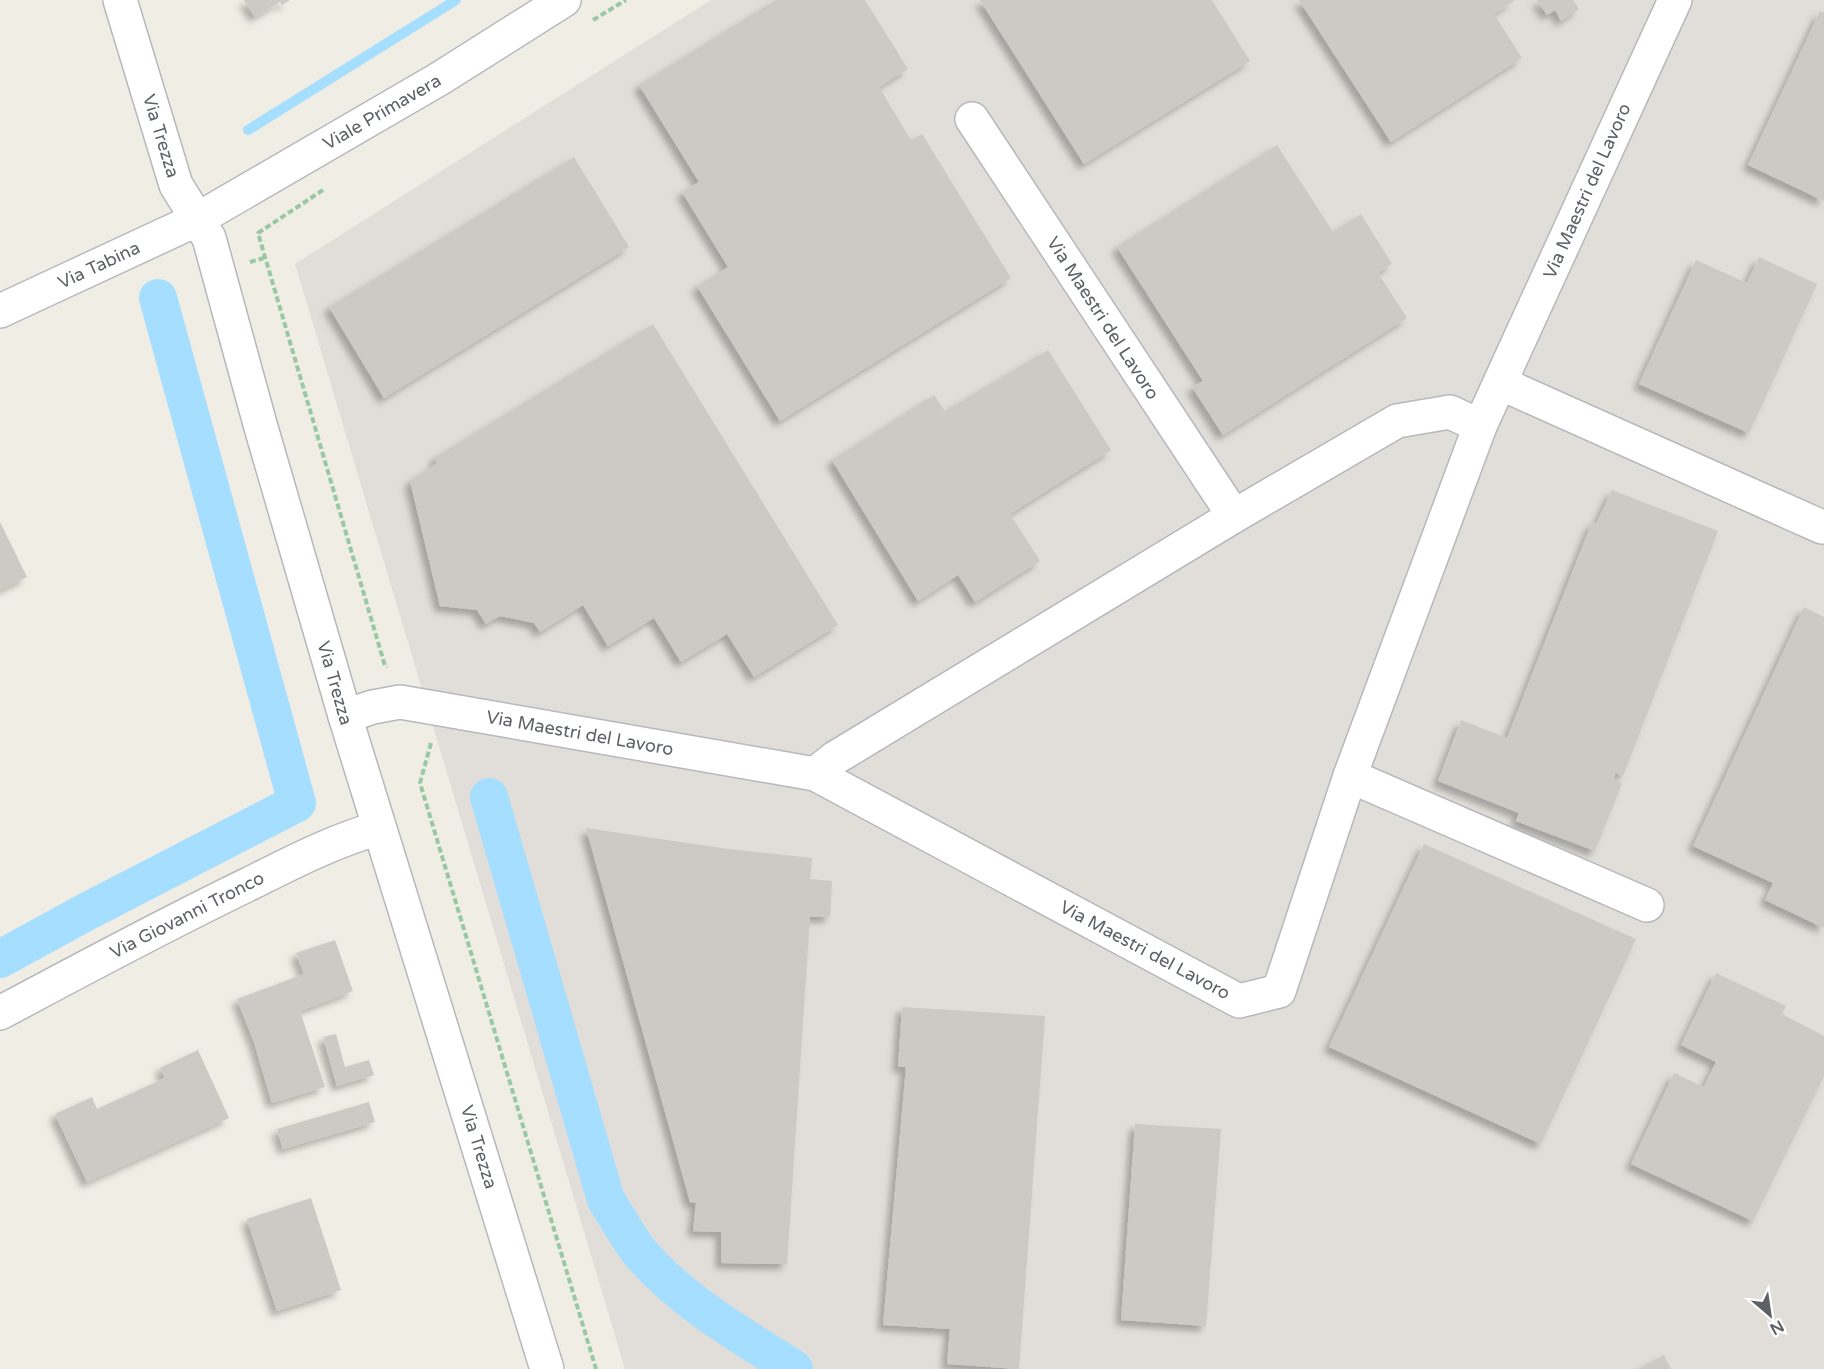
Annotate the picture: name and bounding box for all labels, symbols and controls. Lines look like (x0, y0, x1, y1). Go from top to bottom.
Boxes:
street label: Viale Primavera (319, 69, 445, 155)
street label: Via Trezza (138, 92, 184, 180)
street label: Via Maestri del Lavoro (1538, 100, 1636, 282)
street label: Via Maestri del Lavoro (1042, 232, 1164, 404)
street label: Via Tabina (54, 236, 144, 294)
street label: Via Trezza (313, 638, 357, 728)
street label: Via Maestri del Lavoro (485, 706, 675, 760)
street label: Via Giovanni Tronco (106, 867, 268, 963)
street label: Via Maestri del Lavoro (1056, 896, 1234, 1004)
street label: Via Trezza (456, 1103, 502, 1191)
north arrow (1740, 1285, 1800, 1345)
text: N (1766, 1315, 1787, 1339)

